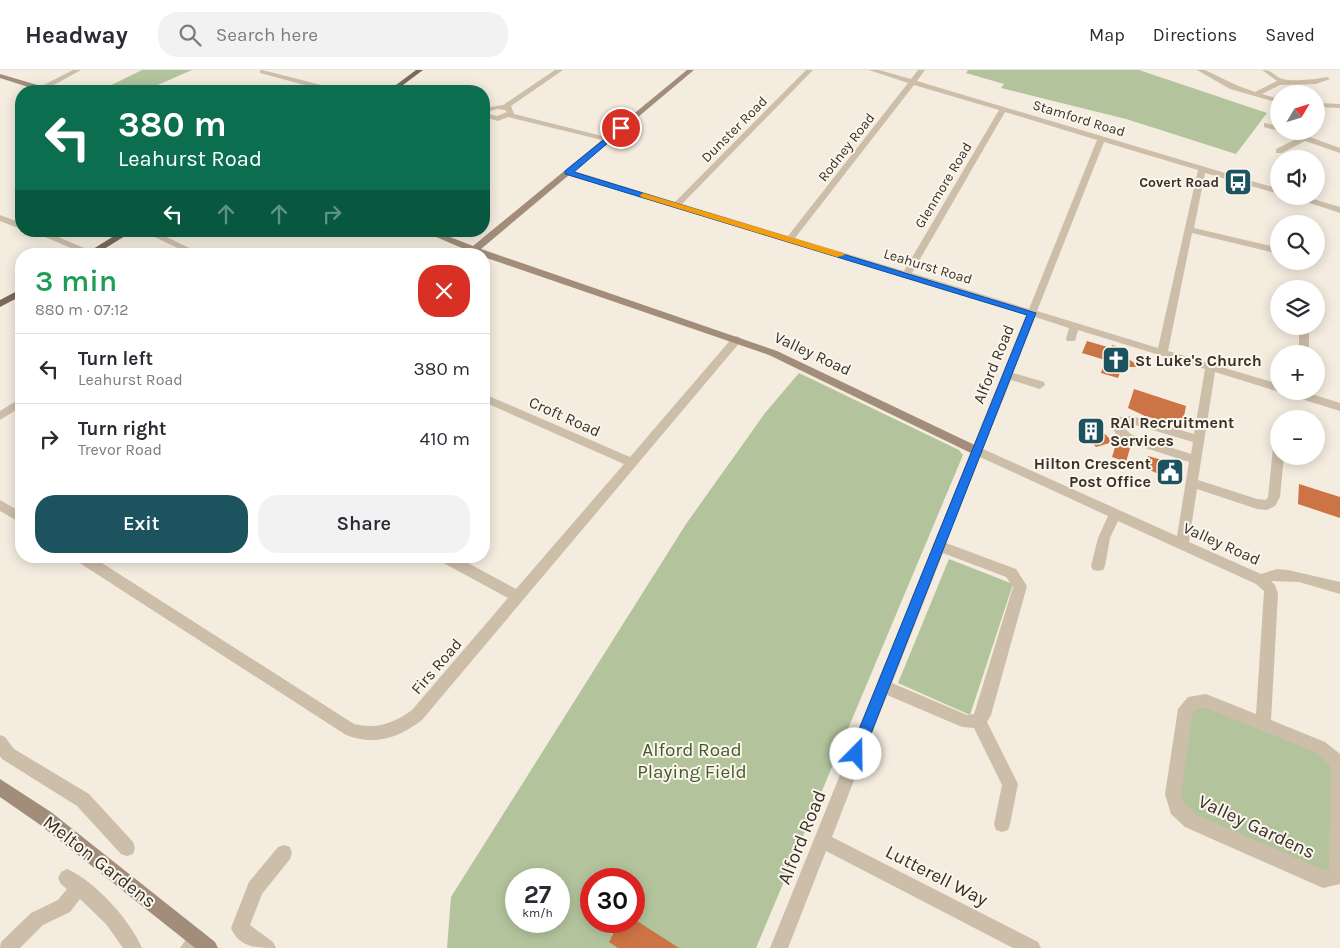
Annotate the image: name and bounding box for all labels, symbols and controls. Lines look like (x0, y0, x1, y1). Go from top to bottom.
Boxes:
search box (158, 12, 508, 57)
text: Headway (25, 21, 128, 49)
icon: search (176, 21, 204, 49)
text: Search here (216, 24, 318, 46)
text: Map (1089, 24, 1125, 46)
text: Directions (1153, 24, 1237, 46)
text: Saved (1265, 24, 1315, 46)
north arrow (1270, 85, 1325, 140)
map controls (1270, 85, 1325, 465)
street label: Dunster Road (698, 93, 771, 166)
street label: Stamford Road (1031, 96, 1127, 141)
text: 380 m (118, 104, 227, 145)
icon: left (35, 105, 100, 170)
pin (600, 107, 642, 149)
street label: Rodney Road (814, 110, 878, 185)
icon: arrive (607, 114, 635, 142)
street label: Glenmore Road (911, 139, 976, 231)
text: Leahurst Road (118, 146, 262, 172)
button: sound (1270, 150, 1325, 205)
bus stop icon: Covert Road (1223, 167, 1253, 197)
place label: Covert Road (1139, 174, 1219, 191)
icon: left (159, 200, 187, 228)
icon: ahead (212, 200, 240, 228)
icon: ahead (265, 200, 293, 228)
icon: right (318, 200, 346, 228)
button: search (1270, 215, 1325, 270)
street label: Leahurst Road (882, 245, 974, 288)
text: 3 min (35, 263, 117, 299)
button: close (418, 265, 470, 317)
button: layers (1270, 280, 1325, 335)
text: 880 m · 07:12 (35, 300, 129, 319)
street label: Alford Road (969, 322, 1018, 407)
street label: Valley Road (771, 327, 854, 380)
church icon: St Luke's Church (1101, 345, 1131, 375)
button: + (1270, 345, 1325, 400)
text: Turn left (78, 348, 153, 370)
place label: St Luke's Church (1135, 351, 1262, 370)
icon: left (35, 355, 63, 383)
text: 380 m (414, 358, 470, 380)
text: Leahurst Road (78, 370, 183, 389)
street label: Croft Road (526, 392, 604, 441)
button: − (1270, 410, 1325, 465)
place label: RAI Recruitment Services (1110, 413, 1234, 450)
building icon: RAI Recruitment Services (1076, 416, 1106, 446)
text: Turn right (78, 418, 167, 440)
icon: right (35, 425, 63, 453)
text: 410 m (420, 428, 470, 450)
text: Trevor Road (78, 440, 162, 459)
place label: Hilton Crescent Post Office (1034, 454, 1151, 491)
public building icon: Hilton Crescent Post Office (1155, 457, 1185, 487)
button: Exit (35, 495, 248, 553)
button: Share (258, 495, 470, 553)
street label: Valley Road (1180, 518, 1263, 569)
street label: Firs Road (407, 634, 466, 698)
position arrow (829, 727, 881, 779)
park label: Alford Road Playing Field (637, 739, 747, 783)
street label: Alford Road (773, 787, 831, 888)
street label: Valley Gardens (1195, 790, 1318, 864)
street label: Melton Gardens (39, 811, 160, 913)
street label: Lutterell Way (882, 841, 992, 911)
speed limit sign: 30 (580, 868, 645, 933)
text: 27 (524, 880, 551, 909)
text: km/h (522, 906, 553, 920)

